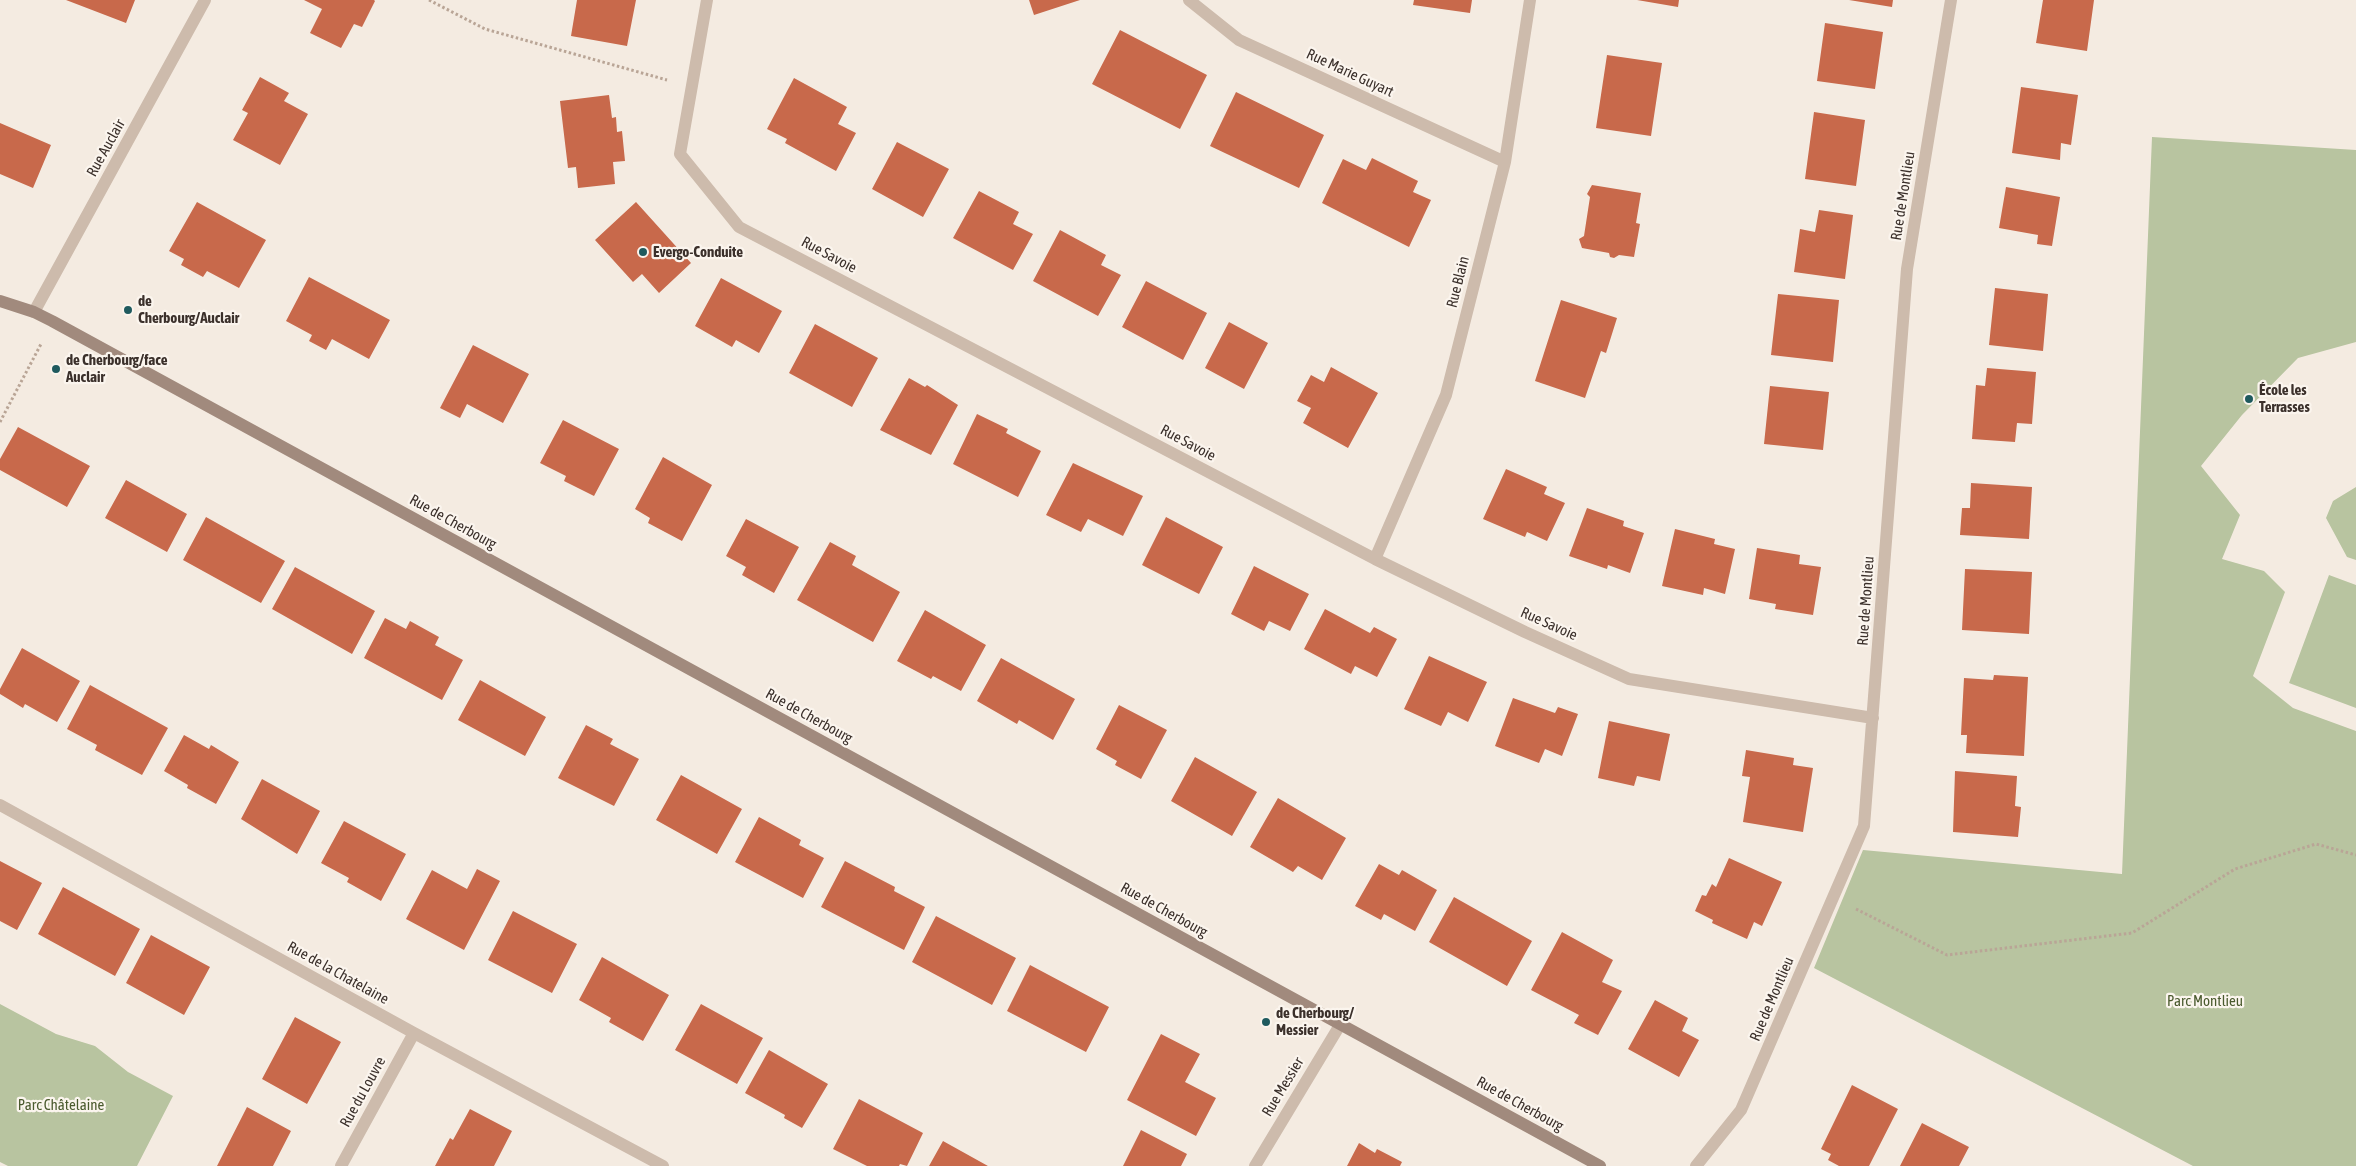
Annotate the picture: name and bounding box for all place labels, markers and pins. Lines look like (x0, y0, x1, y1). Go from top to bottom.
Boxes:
place label: Evergo-Conduite (653, 243, 743, 261)
marker: Evergo-Conduite (637, 246, 649, 258)
place label: de Cherbourg/Auclair (138, 292, 239, 327)
marker: de Cherbourg/Auclair (122, 304, 134, 316)
place label: de Cherbourg/face Auclair (66, 351, 168, 386)
marker: de Cherbourg/face Auclair (50, 363, 62, 375)
place label: École les Terrasses (2259, 381, 2310, 416)
marker: École les Terrasses (2243, 393, 2255, 405)
place label: de Cherbourg/ Messier (1276, 1004, 1354, 1039)
marker: de Cherbourg/ Messier (1260, 1016, 1272, 1028)

